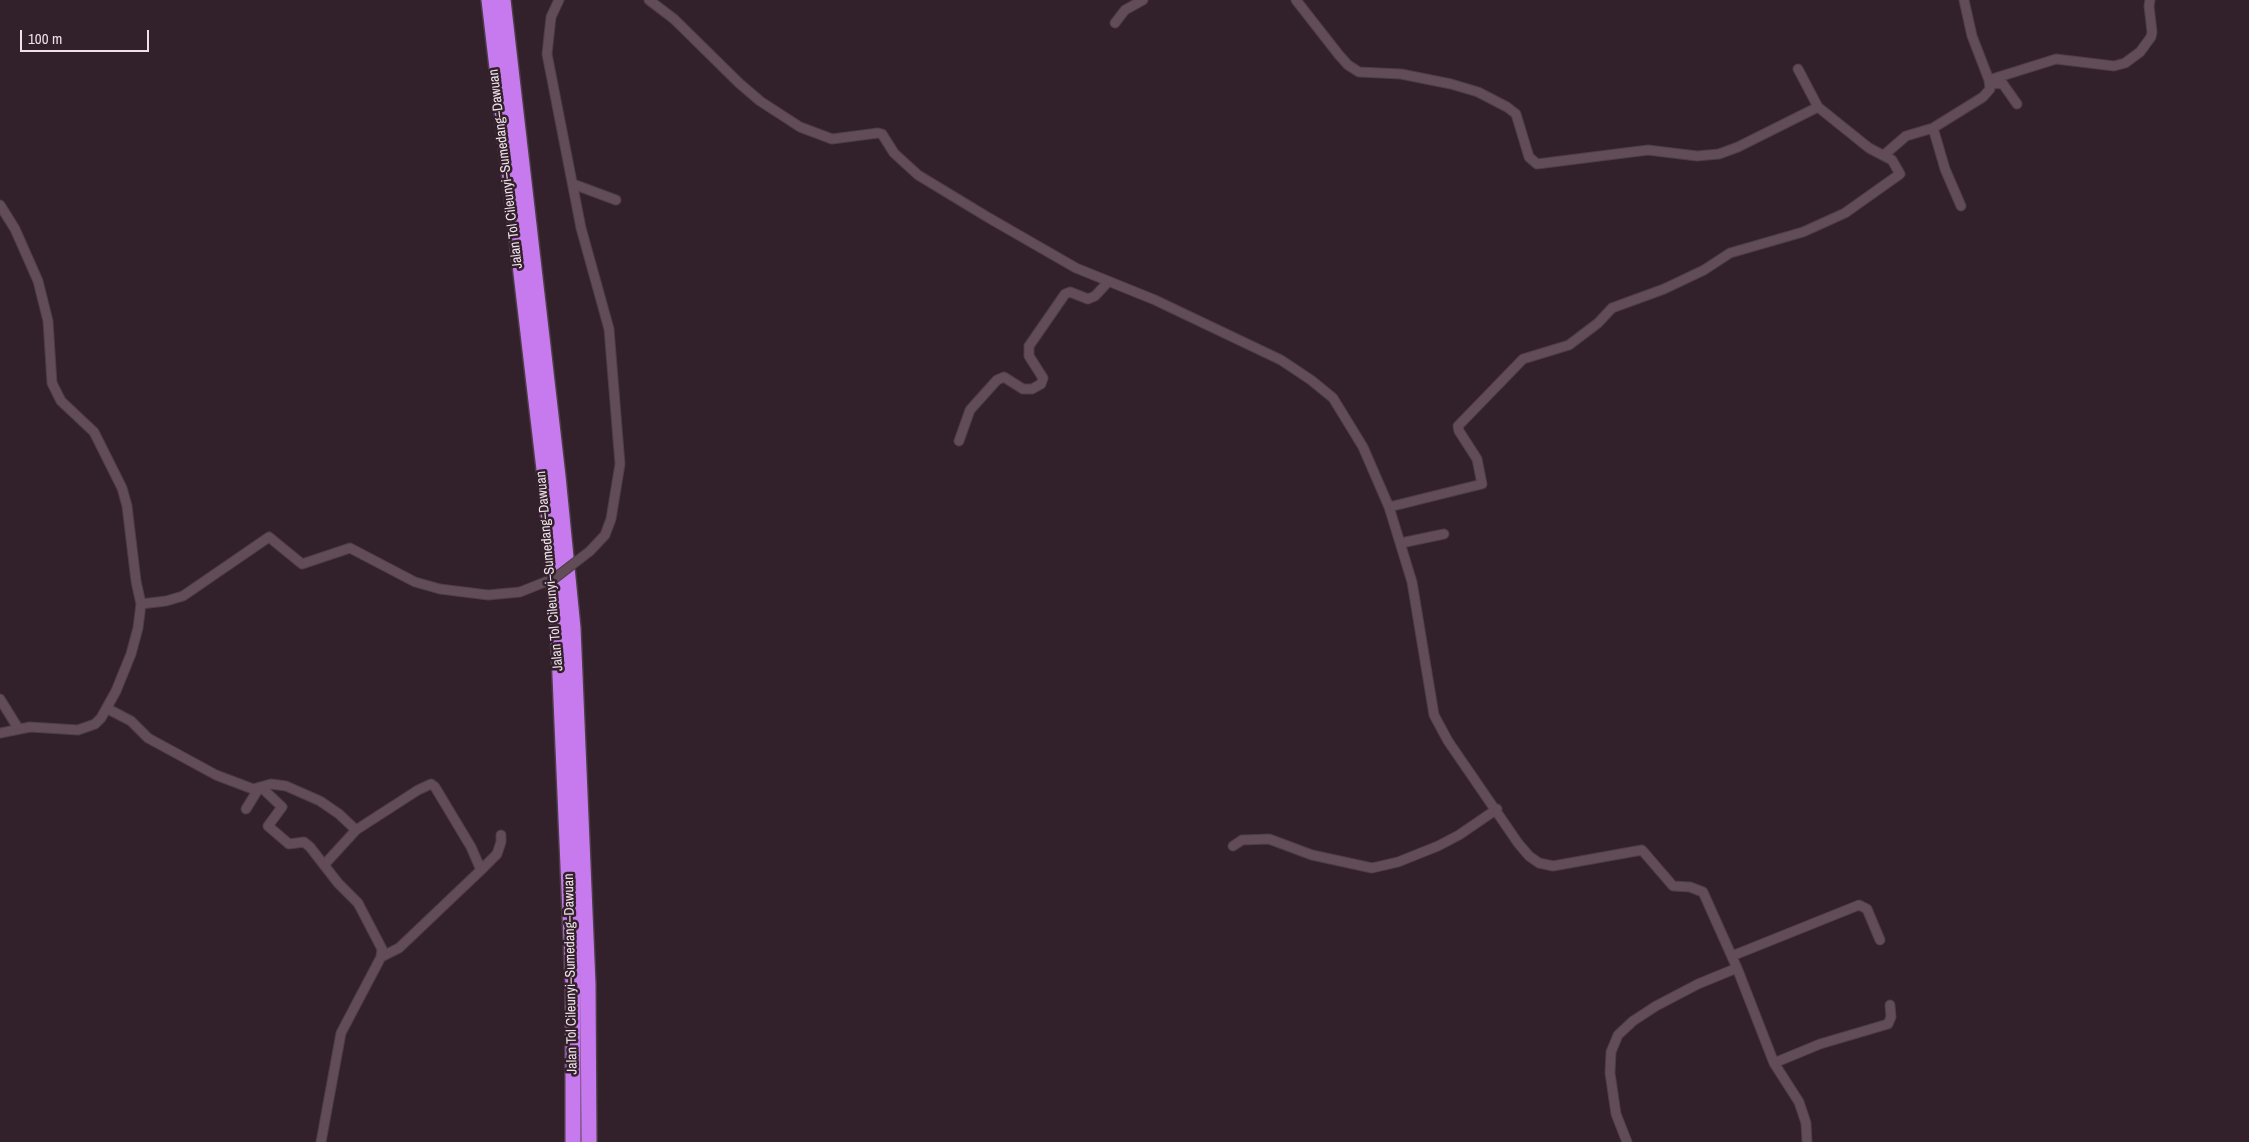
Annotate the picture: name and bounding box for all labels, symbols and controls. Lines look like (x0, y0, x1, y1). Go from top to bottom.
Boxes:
scale bar (22, 20, 151, 52)
text: 100 m (28, 28, 62, 49)
street label: Jalan Tol Cileunyi–Sumedang–Dawuan (485, 68, 527, 270)
street label: Jalan Tol Cileunyi–Sumedang–Dawuan (533, 470, 567, 672)
street label: Jalan Tol Cileunyi–Sumedang–Dawuan (561, 873, 581, 1075)

